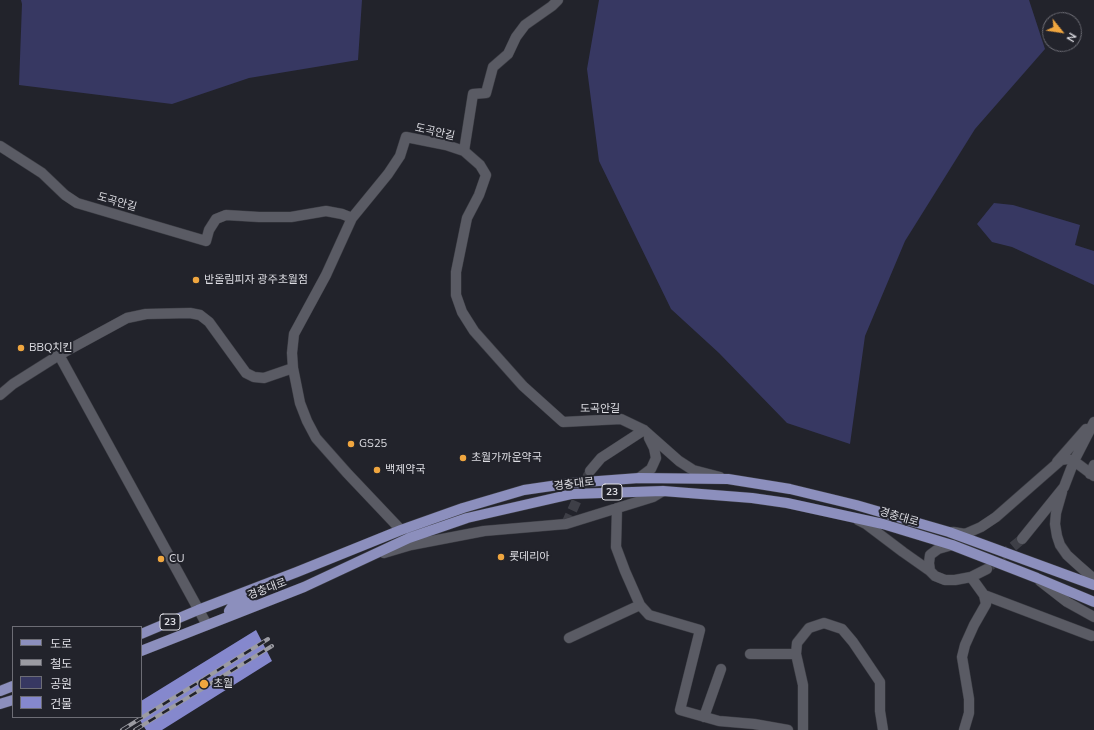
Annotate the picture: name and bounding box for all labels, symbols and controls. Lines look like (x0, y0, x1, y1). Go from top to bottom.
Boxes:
north arrow (1042, 12, 1082, 52)
text: N (1063, 30, 1080, 45)
street label: 도곡안길 (414, 121, 456, 143)
street label: 도곡안길 (96, 190, 138, 214)
place label: 반올림피자 광주초월점 (204, 273, 308, 287)
marker: 반올림피자 광주초월점 (191, 275, 201, 285)
place label: BBQ치킨 (29, 341, 73, 355)
marker: BBQ치킨 (16, 343, 26, 353)
street label: 도곡안길 (580, 402, 620, 416)
place label: GS25 (359, 437, 387, 451)
marker: GS25 (346, 439, 356, 449)
place label: 초월가까운약국 (471, 451, 542, 465)
marker: 초월가까운약국 (458, 453, 468, 463)
place label: 백제약국 (385, 463, 425, 477)
marker: 백제약국 (372, 465, 382, 475)
street label: 경충대로 (553, 475, 595, 493)
road number: 23 (602, 484, 622, 500)
street label: 경충대로 (878, 505, 920, 529)
place label: 롯데리아 (509, 550, 549, 564)
place label: CU (169, 552, 185, 566)
marker: 롯데리아 (496, 552, 506, 562)
marker: CU (156, 554, 166, 564)
street label: 경충대로 (246, 576, 288, 602)
road number: 23 (160, 614, 180, 630)
legend (12, 626, 142, 718)
text: 도로 (50, 636, 72, 651)
text: 철도 (50, 656, 72, 671)
text: 공원 (50, 676, 72, 691)
place label: 초월 (213, 677, 233, 691)
marker: 초월 (198, 678, 210, 690)
text: 건물 (50, 696, 72, 711)

